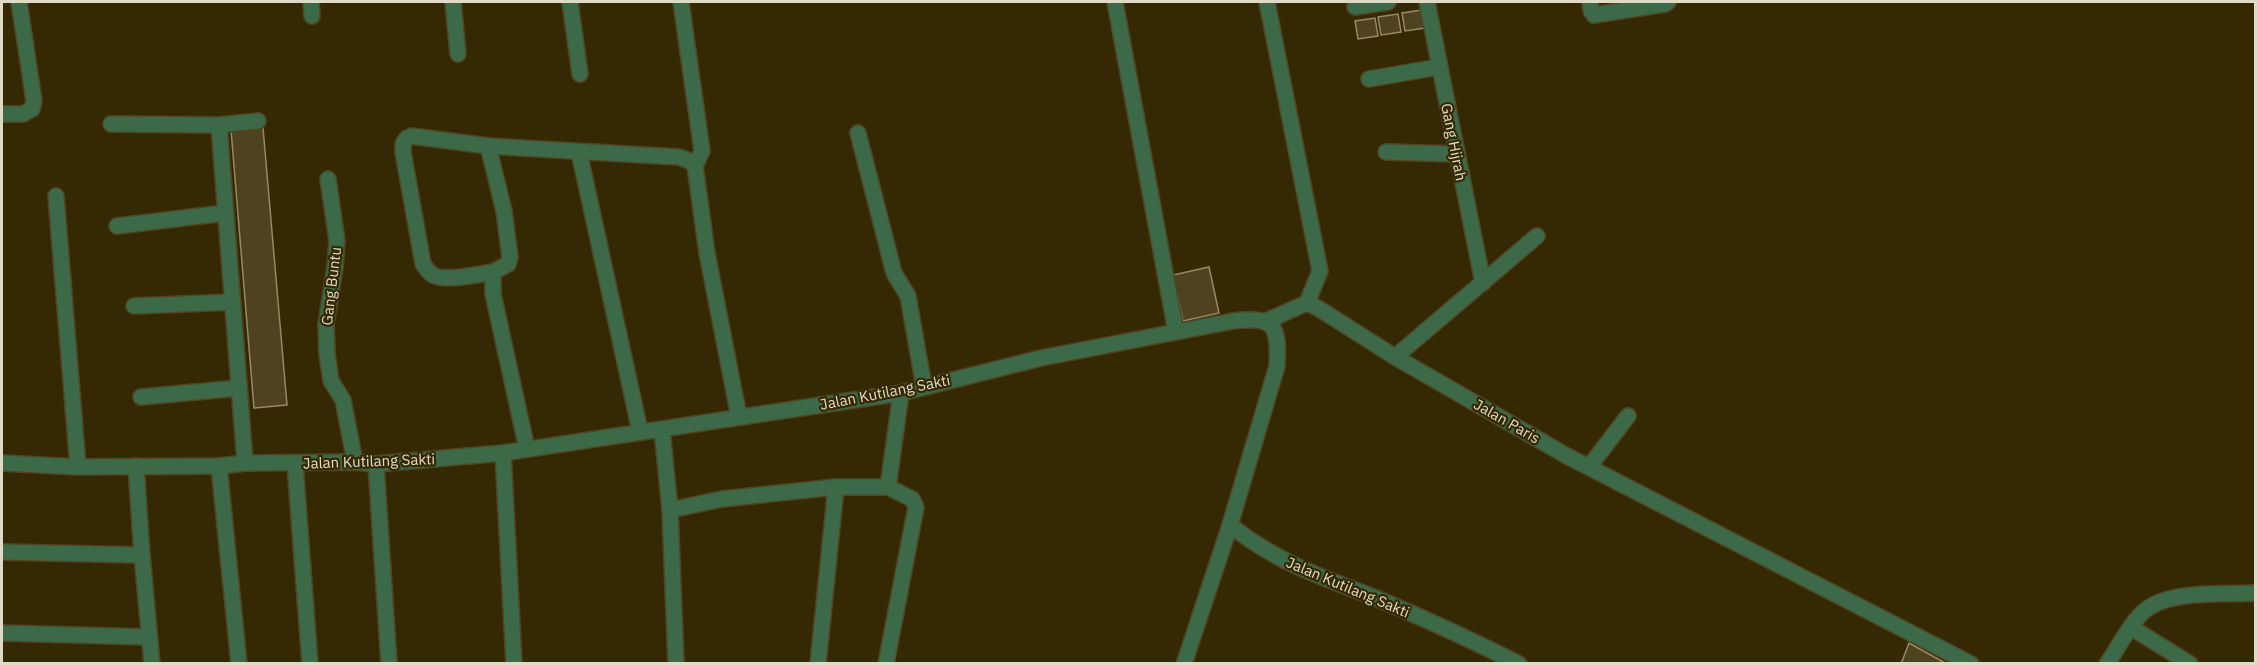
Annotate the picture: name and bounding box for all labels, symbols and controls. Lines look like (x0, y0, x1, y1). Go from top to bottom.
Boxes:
street label: Gang Hijrah (1437, 102, 1471, 182)
street label: Gang Buntu (317, 246, 345, 326)
street label: Jalan Kutilang Sakti (818, 370, 952, 414)
street label: Jalan Paris (1470, 394, 1544, 448)
street label: Jalan Kutilang Sakti (303, 449, 435, 473)
street label: Jalan Kutilang Sakti (1283, 552, 1413, 622)

